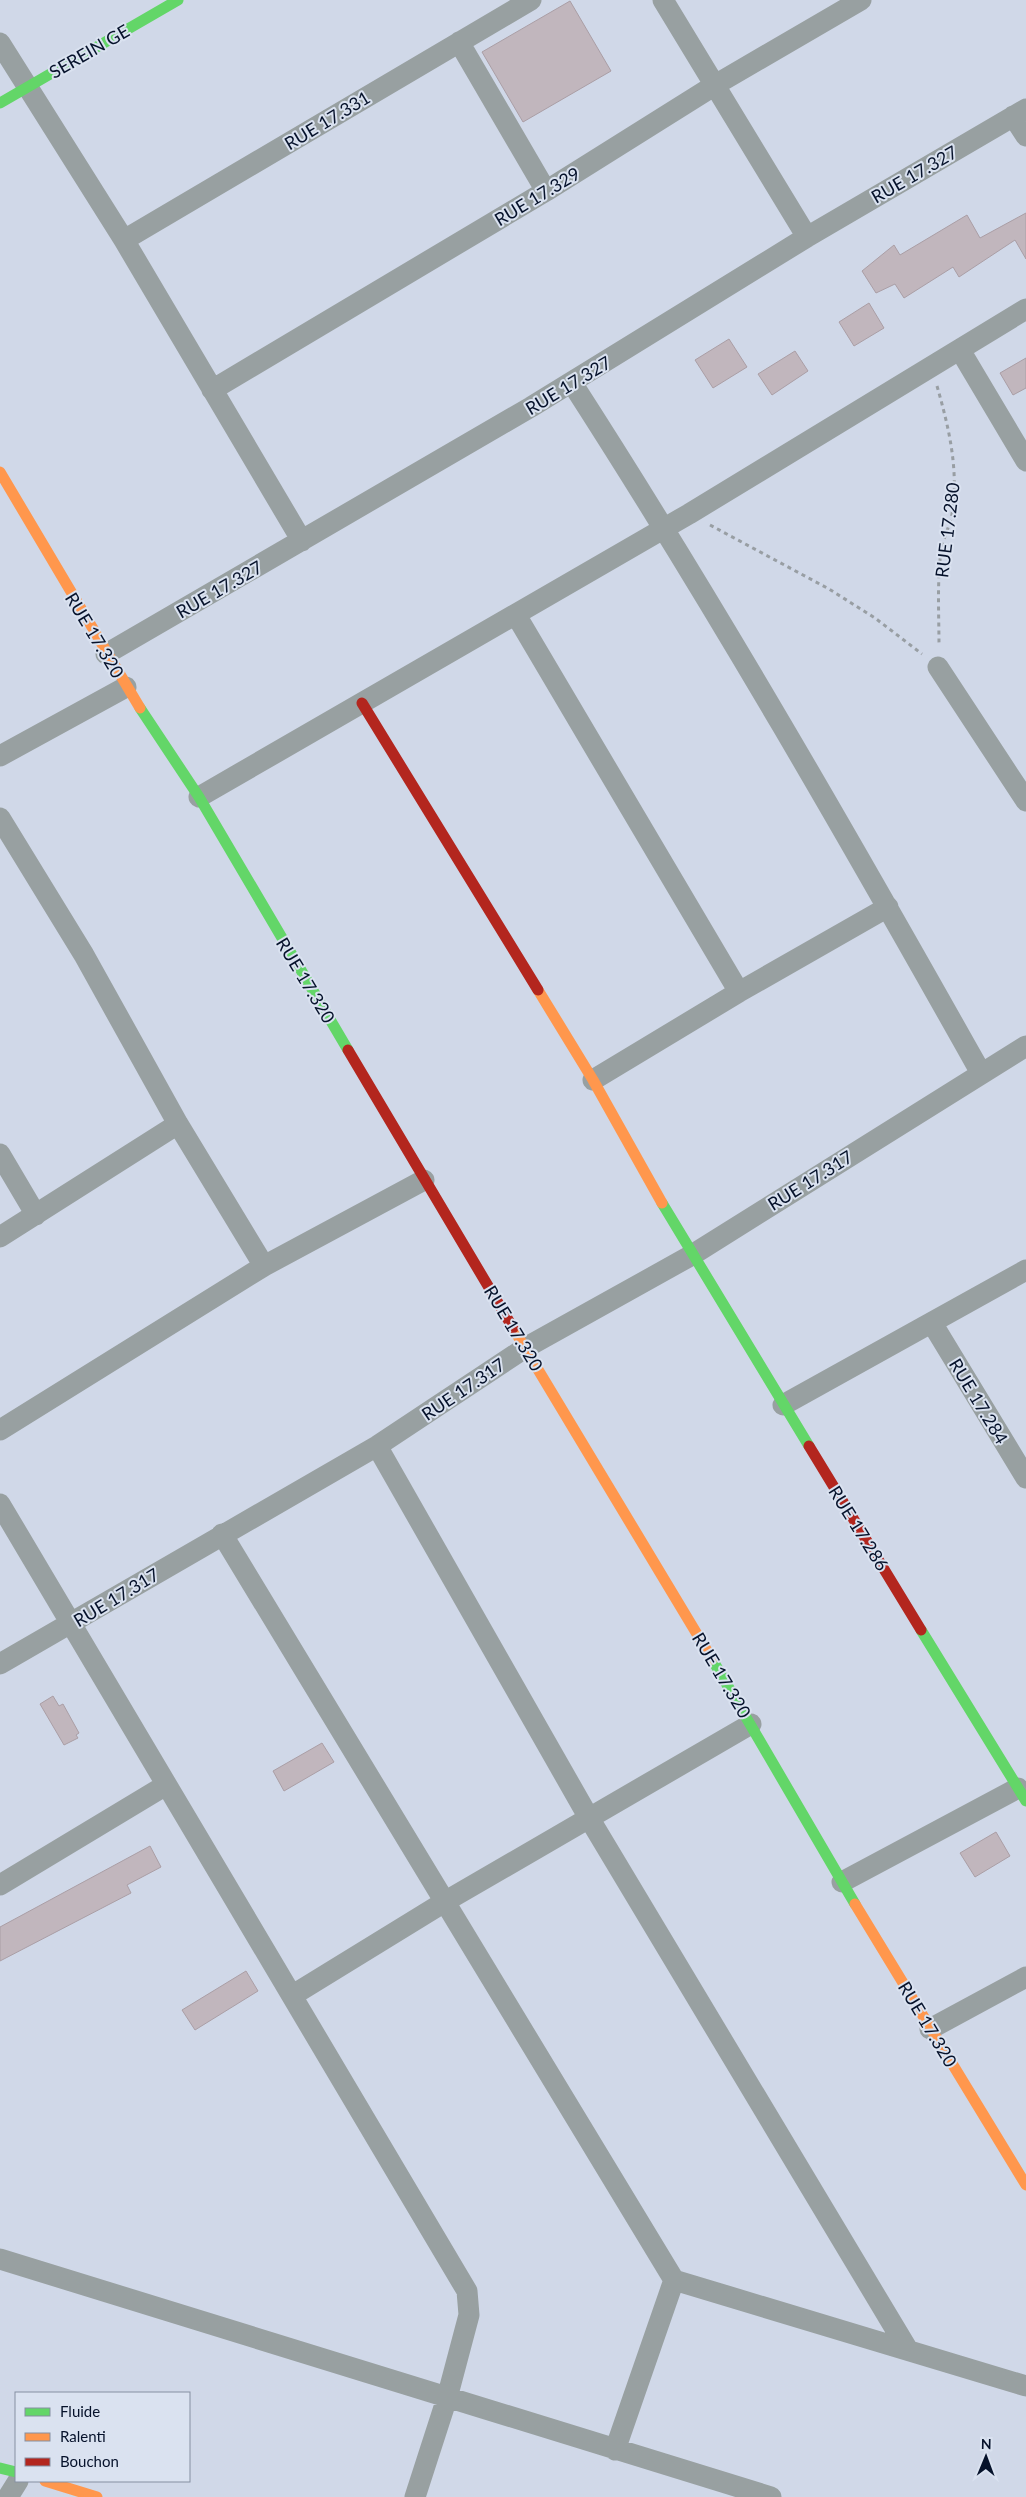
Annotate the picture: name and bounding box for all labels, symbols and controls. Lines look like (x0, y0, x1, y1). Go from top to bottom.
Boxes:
street label: SEREIN GE (45, 19, 133, 83)
street label: RUE 17.331 (280, 86, 374, 154)
street label: RUE 17.327 (867, 140, 961, 208)
street label: RUE 17.329 (490, 162, 584, 230)
street label: RUE 17.327 (521, 351, 615, 419)
street label: RUE 17.280 (930, 481, 964, 579)
street label: RUE 17.327 (172, 555, 266, 623)
street label: RUE 17.320 (61, 588, 129, 682)
street label: RUE 17.320 (272, 933, 340, 1027)
street label: RUE 17.317 (764, 1145, 856, 1215)
street label: RUE 17.320 (480, 1281, 548, 1375)
street label: RUE 17.317 (417, 1353, 509, 1425)
street label: RUE 17.284 (945, 1354, 1013, 1448)
street label: RUE 17.286 (824, 1482, 894, 1574)
street label: RUE 17.317 (69, 1563, 163, 1631)
street label: RUE 17.320 (688, 1628, 756, 1722)
street label: RUE 17.320 (894, 1977, 962, 2071)
legend (15, 2392, 190, 2482)
text: Fluide (60, 2402, 100, 2420)
text: Ralenti (60, 2427, 106, 2445)
north arrow (961, 2432, 1011, 2482)
text: N (981, 2435, 992, 2452)
text: Bouchon (60, 2452, 119, 2470)

